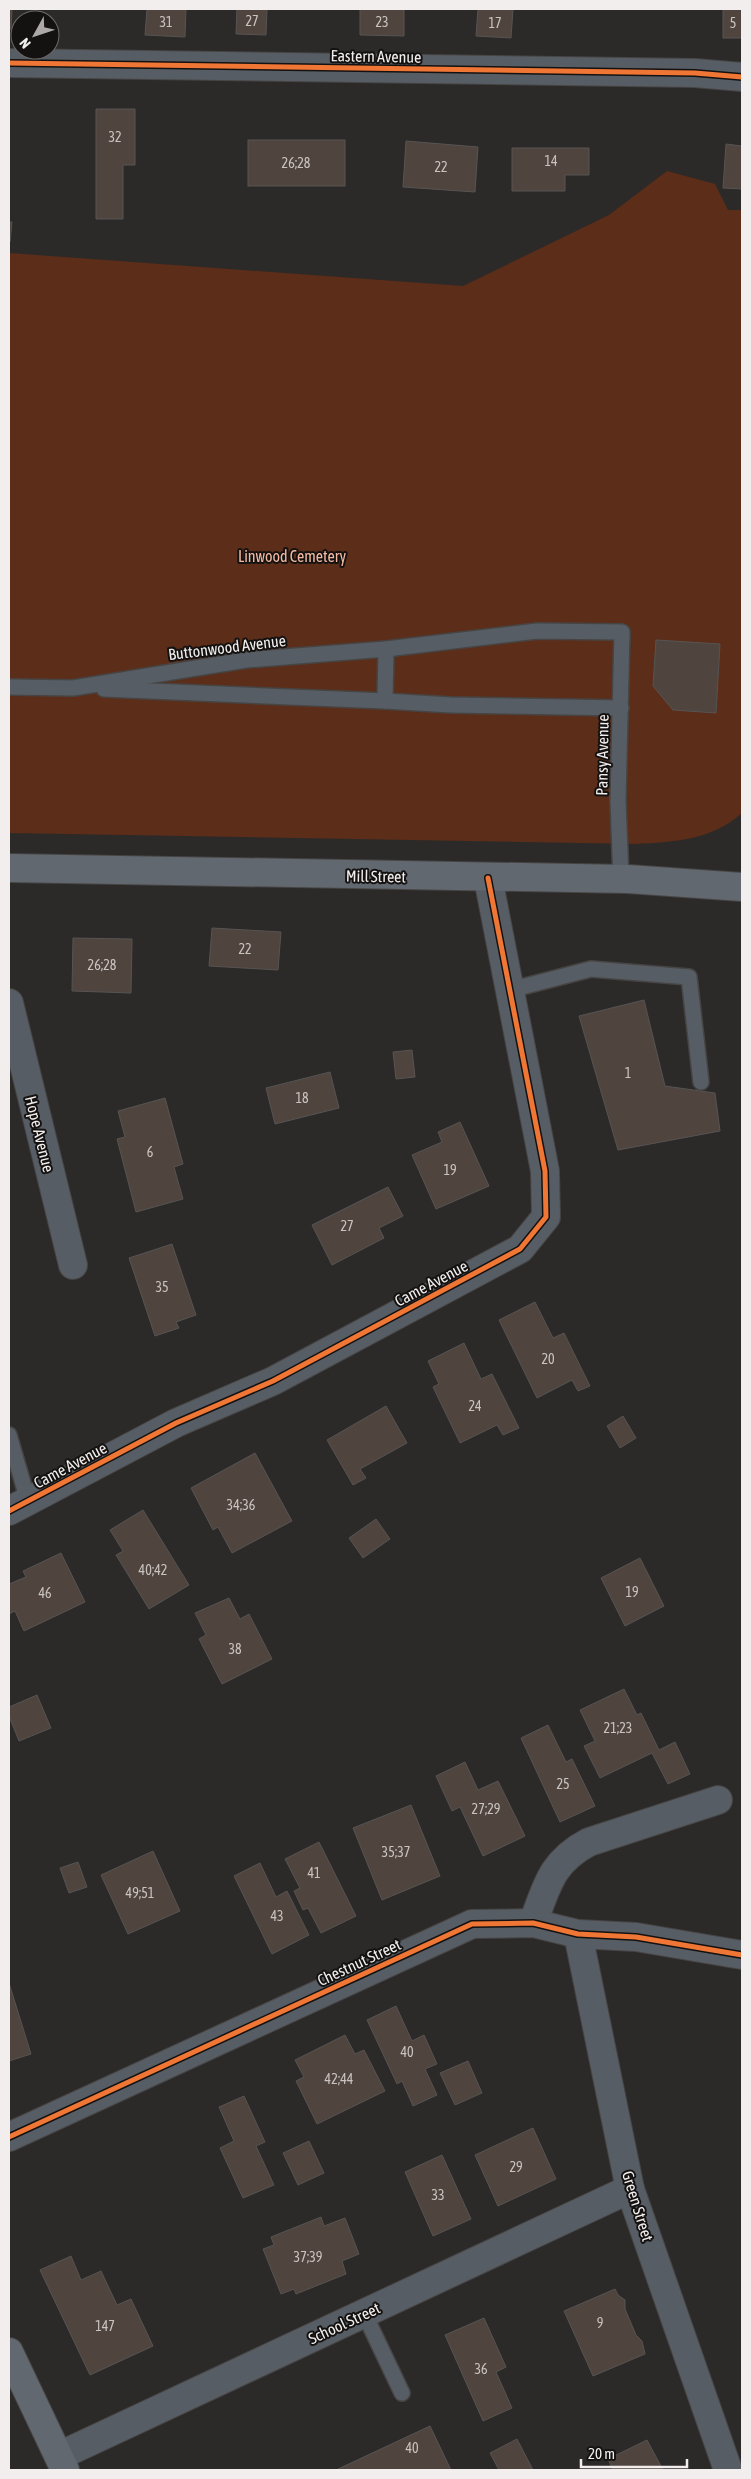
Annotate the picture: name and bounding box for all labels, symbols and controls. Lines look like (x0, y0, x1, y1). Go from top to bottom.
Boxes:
north arrow (10, 10, 60, 60)
house number: 27 (245, 13, 259, 29)
house number: 31 (159, 14, 173, 30)
house number: 23 (375, 14, 389, 30)
house number: 17 (488, 15, 502, 31)
house number: 5 (730, 15, 736, 31)
text: N (16, 35, 34, 52)
street label: Eastern Avenue (331, 46, 421, 66)
house number: 32 (108, 129, 122, 145)
house number: 14 (544, 153, 558, 169)
house number: 26;28 (282, 155, 311, 171)
house number: 22 (434, 159, 448, 175)
park label: Linwood Cemetery (238, 547, 346, 566)
street label: Buttonwood Avenue (167, 631, 287, 663)
street label: Pansy Avenue (592, 714, 613, 796)
street label: Mill Street (346, 866, 407, 886)
house number: 22 (238, 941, 252, 957)
house number: 26;28 (88, 957, 117, 973)
house number: 1 (625, 1065, 631, 1081)
house number: 18 (295, 1090, 309, 1106)
street label: Hope Avenue (21, 1094, 58, 1174)
house number: 6 (147, 1144, 154, 1160)
house number: 19 (443, 1162, 457, 1178)
house number: 27 (340, 1218, 354, 1234)
street label: Came Avenue (391, 1256, 471, 1310)
house number: 35 (155, 1279, 169, 1295)
house number: 20 (541, 1351, 555, 1367)
house number: 24 (468, 1398, 482, 1414)
street label: Came Avenue (30, 1438, 110, 1492)
house number: 34;36 (227, 1497, 256, 1513)
house number: 40;42 (139, 1562, 167, 1578)
house number: 19 (625, 1584, 639, 1600)
house number: 46 (38, 1585, 52, 1601)
house number: 38 (228, 1641, 242, 1657)
house number: 21;23 (604, 1720, 632, 1736)
house number: 25 (556, 1776, 570, 1792)
house number: 27;29 (472, 1801, 500, 1817)
house number: 35;37 (382, 1844, 410, 1860)
house number: 41 (307, 1865, 321, 1881)
house number: 49;51 (126, 1885, 154, 1901)
house number: 43 (270, 1908, 284, 1924)
street label: Chestnut Street (314, 1935, 404, 1989)
house number: 40 (400, 2044, 414, 2060)
house number: 42;44 (325, 2071, 354, 2087)
house number: 29 (509, 2159, 523, 2175)
street label: Green Street (619, 2169, 657, 2244)
house number: 33 (431, 2187, 445, 2203)
house number: 37;39 (294, 2249, 322, 2265)
street label: School Street (305, 2298, 383, 2347)
house number: 9 (597, 2315, 603, 2331)
house number: 147 (95, 2318, 115, 2334)
house number: 36 (474, 2361, 488, 2377)
scale bar (581, 2436, 687, 2468)
house number: 40 (405, 2440, 419, 2456)
text: 20 m (588, 2445, 615, 2462)

